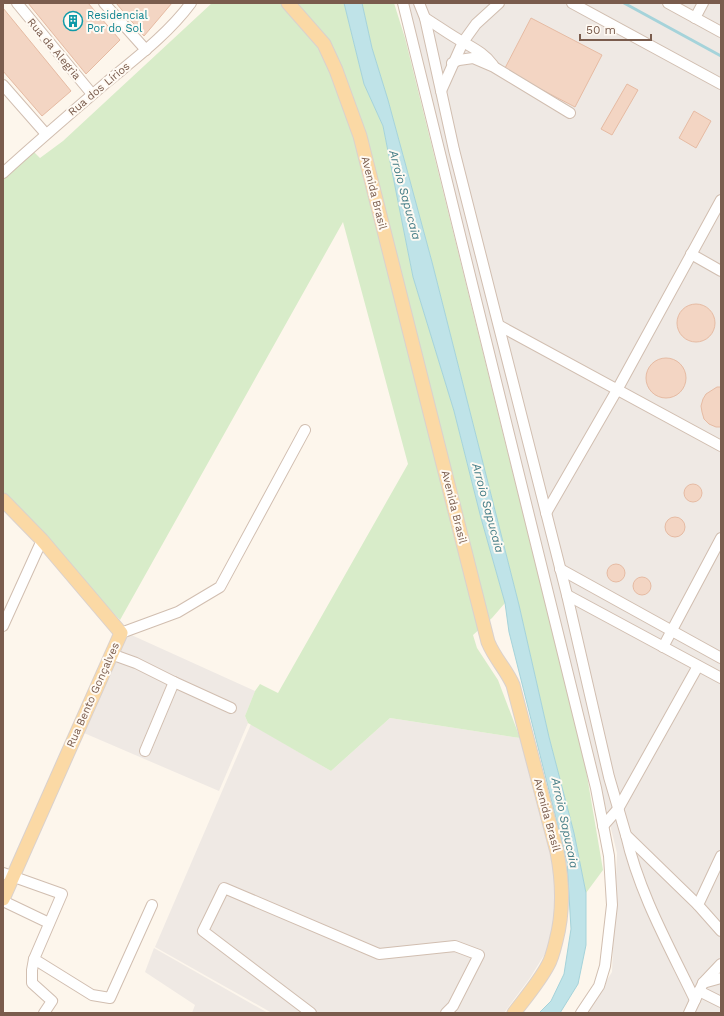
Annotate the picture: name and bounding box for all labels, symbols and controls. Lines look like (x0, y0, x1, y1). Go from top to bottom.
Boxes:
place label: Residencial Por do Sol (87, 9, 149, 35)
building icon: Residencial Por do Sol (62, 10, 84, 32)
street label: Rua da Alegria (24, 16, 84, 82)
scale bar (580, 16, 651, 42)
text: 50 m (586, 23, 616, 37)
street label: Rua dos Lírios (66, 59, 132, 118)
water label: Arroio Sapucaia (386, 148, 424, 242)
street label: Avenida Brasil (359, 155, 390, 232)
water label: Arroio Sapucaia (469, 461, 507, 555)
street label: Avenida Brasil (439, 469, 470, 546)
street label: Rua Bento Gonçalves (64, 640, 122, 750)
water label: Arroio Sapucaia (548, 776, 582, 870)
street label: Avenida Brasil (531, 777, 563, 854)

